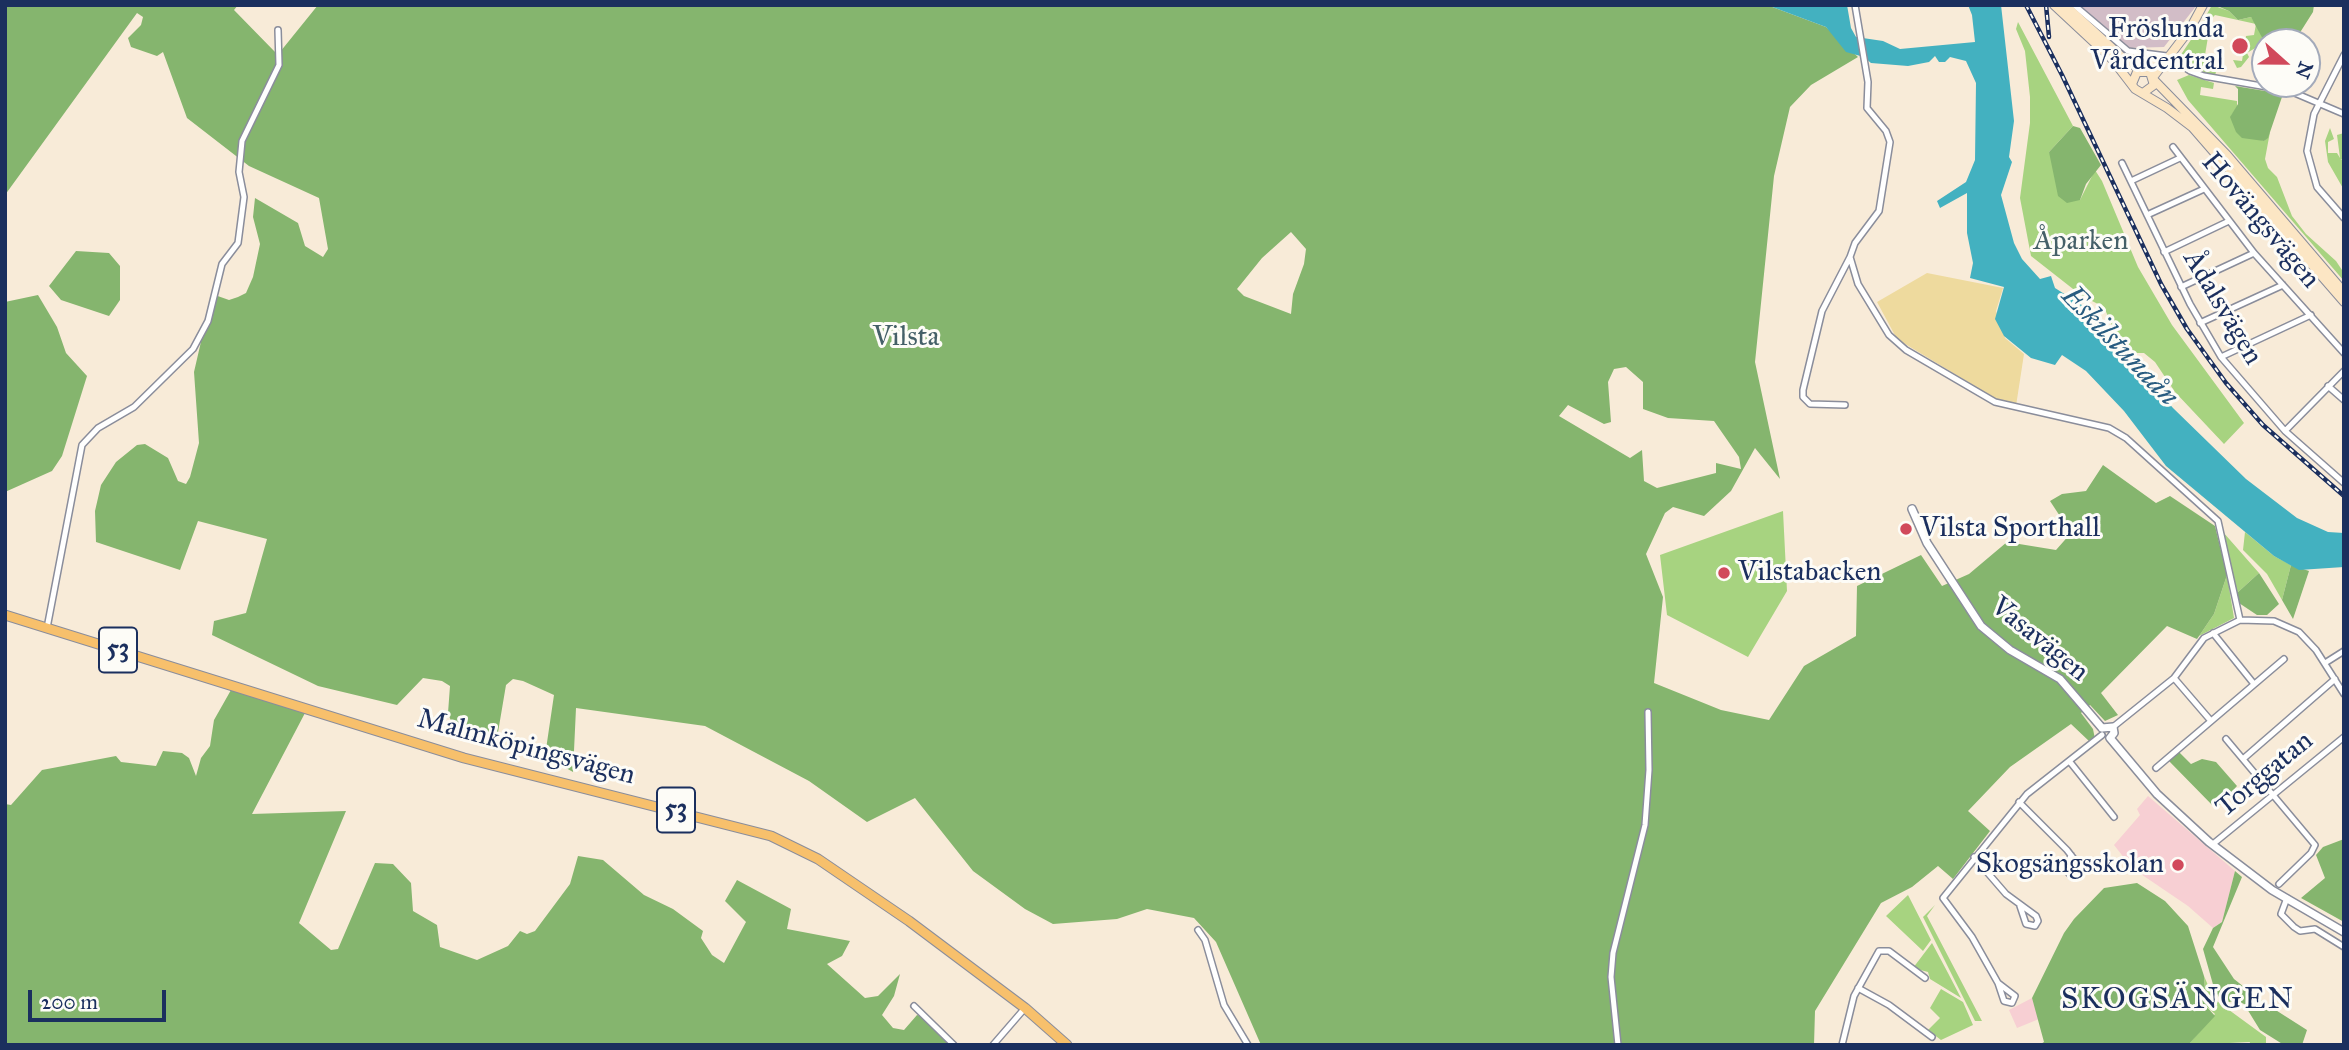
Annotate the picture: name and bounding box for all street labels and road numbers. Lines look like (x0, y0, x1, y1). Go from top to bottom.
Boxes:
street label: Hovängsvägen (2194, 146, 2326, 296)
street label: Ådalsvägen (2175, 245, 2269, 371)
street label: Vasavägen (1983, 590, 2095, 690)
road number: 53 (99, 628, 137, 672)
street label: Malmköpingsvägen (413, 703, 639, 793)
street label: Torggatan (2210, 725, 2320, 825)
road number: 53 (657, 788, 695, 832)

